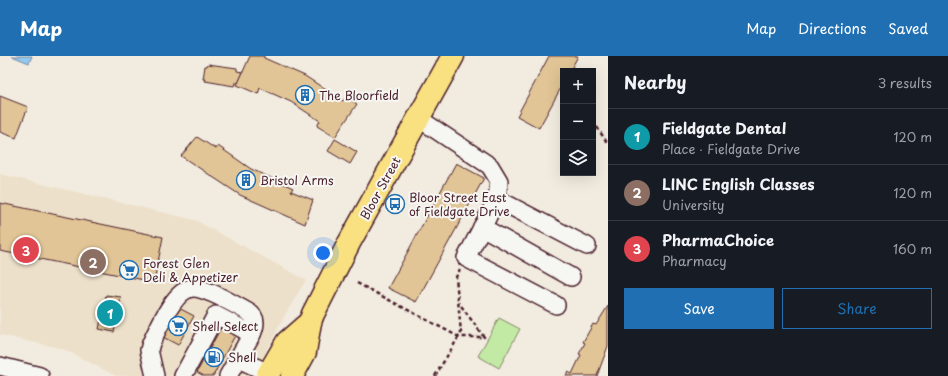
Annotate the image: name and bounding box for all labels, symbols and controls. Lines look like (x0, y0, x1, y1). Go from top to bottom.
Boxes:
text: Map (20, 14, 62, 42)
text: Map (746, 18, 776, 39)
text: Directions (798, 18, 866, 39)
text: Saved (888, 18, 928, 39)
map controls (560, 68, 596, 176)
button: + (560, 68, 596, 104)
text: Nearby (624, 69, 686, 95)
text: 3 results (878, 73, 932, 92)
building icon: The Bloorfield (294, 84, 316, 106)
place label: The Bloorfield (319, 86, 399, 104)
button: − (560, 104, 596, 140)
text: Fieldgate Dental (662, 116, 786, 139)
text: 1 (634, 127, 640, 146)
text: 120 m (893, 127, 932, 146)
text: Place · Fieldgate Drive (662, 139, 800, 158)
button: layers (560, 140, 596, 176)
street label: Bloor Street (355, 153, 405, 223)
building icon: Bristol Arms (235, 169, 257, 191)
place label: Bristol Arms (260, 171, 334, 189)
text: LINC English Classes (662, 172, 815, 195)
text: 2 (632, 183, 642, 202)
text: 120 m (893, 183, 932, 202)
place label: Bloor Street East of Fieldgate Drive (409, 188, 510, 220)
bus stop icon: Bloor Street East of Fieldgate Drive (384, 193, 406, 215)
text: University (662, 195, 724, 214)
text: PharmaChoice (662, 228, 774, 251)
pin: 3 (13, 235, 39, 265)
text: 3 (633, 239, 641, 258)
text: 160 m (893, 239, 932, 258)
your location (313, 243, 333, 263)
pin: 2 (80, 247, 106, 277)
text: Pharmacy (662, 251, 727, 270)
place label: Forest Glen Deli & Appetizer (143, 254, 238, 286)
supermarket icon: Forest Glen Deli & Appetizer (118, 259, 140, 281)
button: Save (624, 288, 774, 329)
button: Share (782, 288, 932, 329)
pin: 1 (97, 298, 123, 328)
supermarket icon: Shell Select (167, 315, 189, 337)
place label: Shell Select (192, 317, 258, 335)
fuel station icon: Shell (203, 346, 225, 368)
place label: Shell (228, 348, 256, 366)

